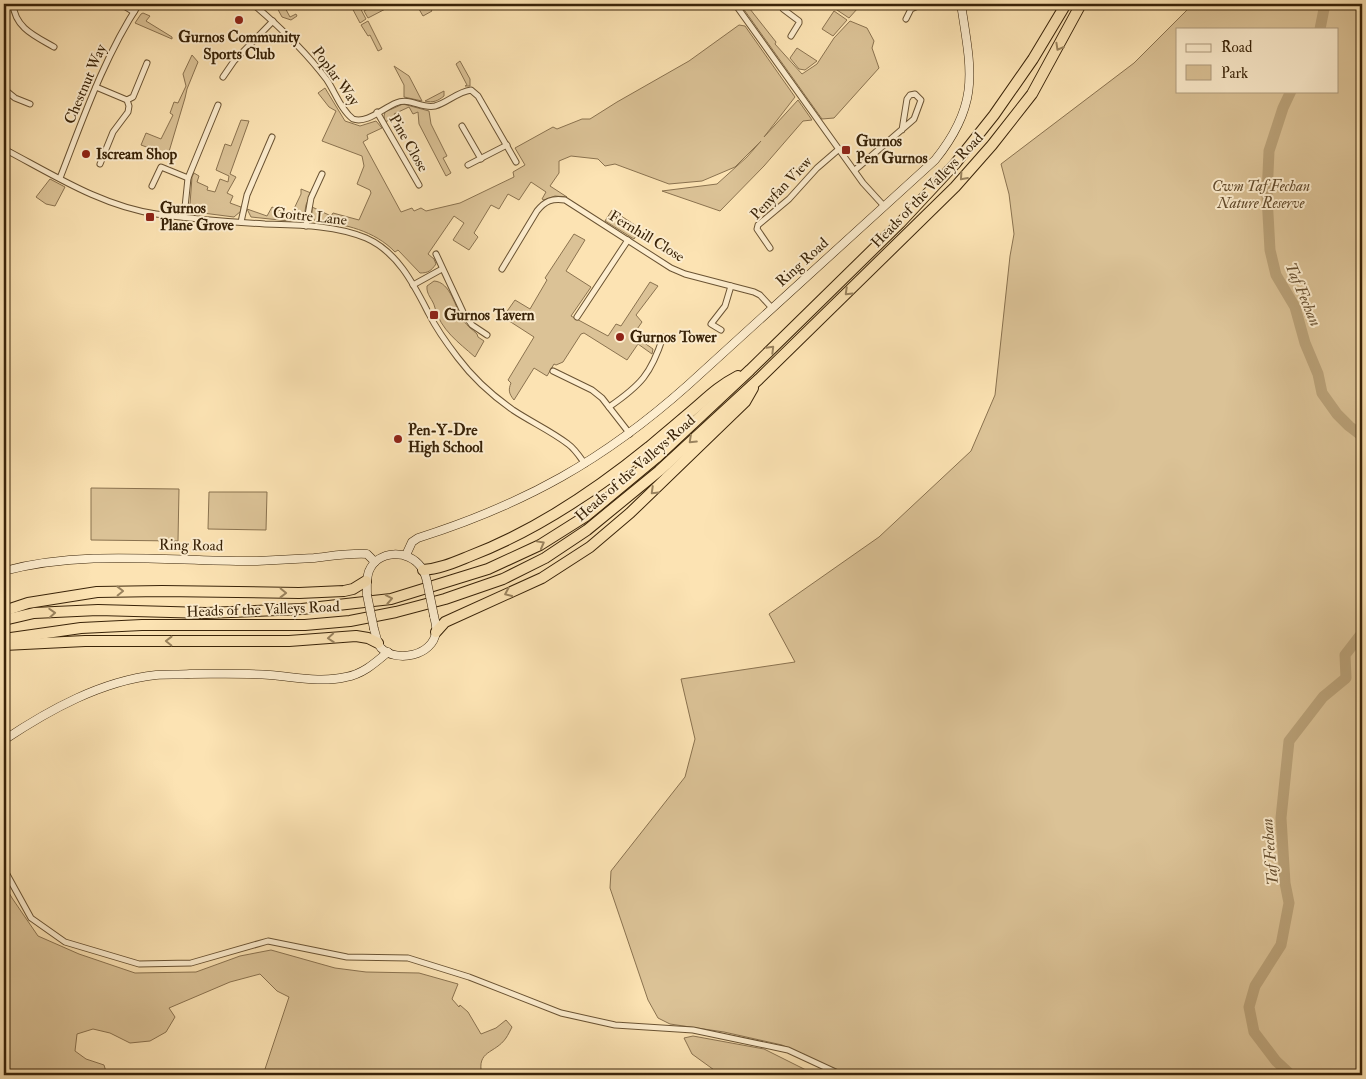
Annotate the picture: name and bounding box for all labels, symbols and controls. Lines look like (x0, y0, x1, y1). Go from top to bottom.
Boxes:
marker: Gurnos Community Sports Club (233, 14, 245, 26)
place label: Gurnos Community Sports Club (178, 28, 301, 65)
legend (1176, 28, 1338, 92)
text: Road (1221, 38, 1253, 57)
street label: Chestnut Way (60, 41, 111, 127)
one-way arrow (1055, 42, 1065, 51)
street label: Poplar Way (307, 43, 364, 110)
text: Park (1221, 64, 1248, 83)
street label: Pine Close (385, 111, 433, 175)
street label: Heads of the Valleys Road (867, 128, 988, 252)
place label: Gurnos Pen Gurnos (856, 132, 928, 168)
marker: Gurnos Pen Gurnos (840, 144, 852, 156)
place label: Iscream Shop (96, 145, 177, 165)
marker: Iscream Shop (80, 148, 92, 160)
street label: Penyfan View (746, 152, 817, 224)
one-way arrow (960, 172, 969, 181)
park label: Cwm Taf Fechan Nature Reserve (1212, 177, 1310, 213)
place label: Gurnos Plane Grove (160, 199, 235, 235)
street label: Goitre Lane (272, 203, 348, 230)
street label: Fernhill Close (606, 206, 688, 266)
marker: Gurnos Plane Grove (144, 211, 156, 223)
street label: Ring Road (772, 233, 833, 291)
water label: Taf Fechan (1281, 259, 1325, 329)
one-way arrow (845, 286, 854, 295)
place label: Gurnos Tavern (444, 306, 535, 325)
marker: Gurnos Tavern (428, 309, 440, 321)
place label: Gurnos Tower (630, 328, 717, 347)
marker: Gurnos Tower (614, 331, 626, 343)
one-way arrow (765, 346, 774, 355)
street label: Heads of the Valleys Road (571, 411, 700, 526)
place label: Pen-Y-Dre High School (408, 421, 483, 458)
marker: Pen-Y-Dre High School (392, 433, 404, 445)
one-way arrow (689, 434, 698, 443)
one-way arrow (651, 485, 660, 494)
street label: Ring Road (159, 535, 224, 556)
one-way arrow (535, 540, 544, 550)
one-way arrow (116, 586, 124, 596)
one-way arrow (504, 587, 513, 598)
one-way arrow (279, 588, 287, 598)
one-way arrow (384, 594, 393, 605)
street label: Heads of the Valleys Road (186, 597, 341, 622)
one-way arrow (48, 607, 56, 618)
one-way arrow (327, 632, 335, 643)
one-way arrow (164, 636, 172, 646)
water label: Taf Fechan (1257, 817, 1283, 886)

